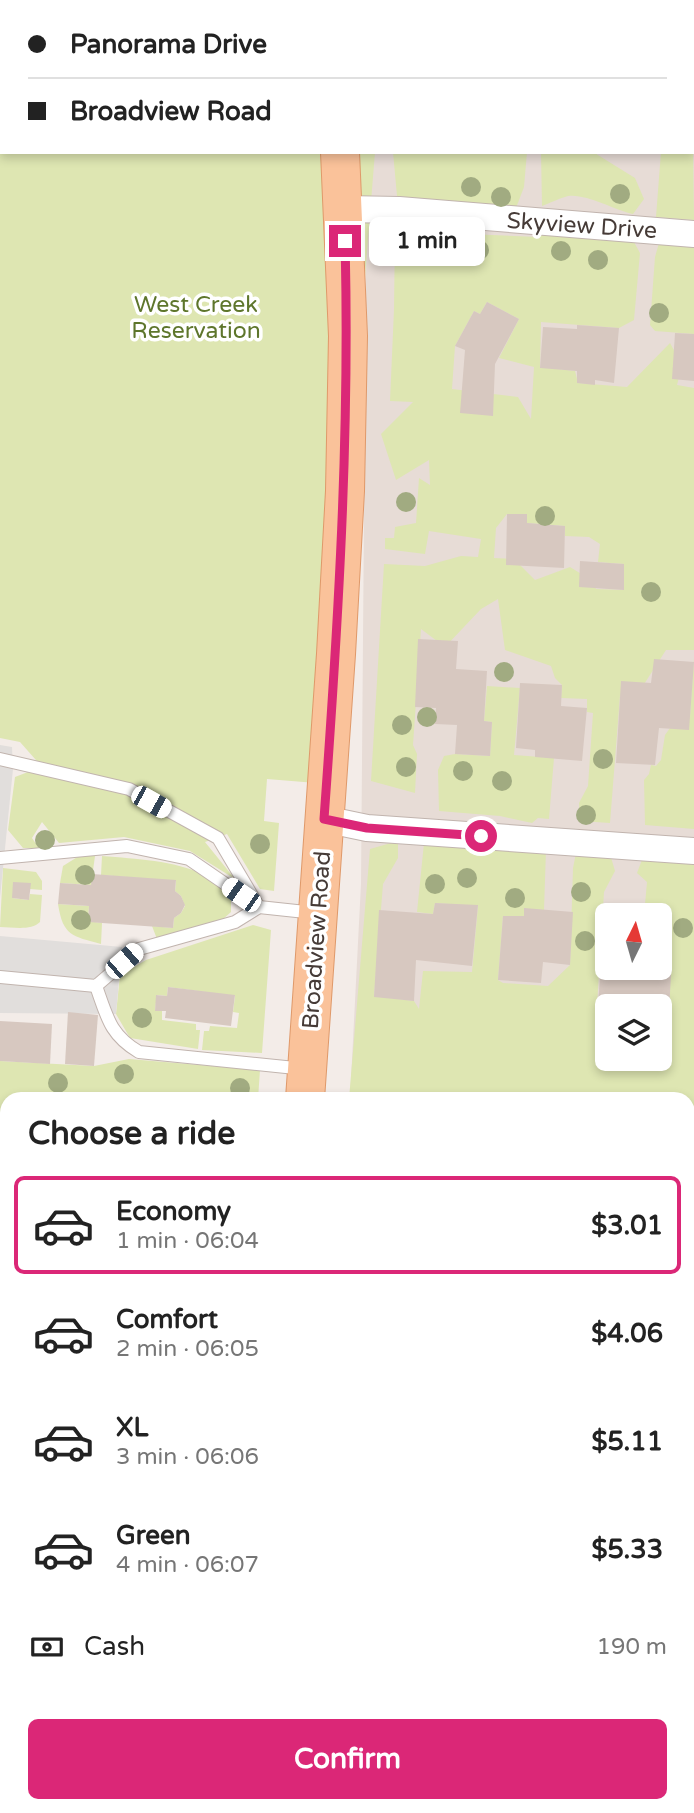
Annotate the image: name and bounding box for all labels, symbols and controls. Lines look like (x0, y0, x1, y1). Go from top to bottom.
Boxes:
text: Panorama Drive (70, 29, 267, 60)
text: Broadview Road (70, 96, 272, 127)
street label: Skyview Drive (506, 207, 658, 245)
callout: 1 min (370, 216, 485, 266)
route end (329, 225, 361, 257)
text: 1 min (396, 227, 458, 255)
park label: West Creek Reservation (131, 291, 261, 345)
car (128, 783, 175, 821)
route start (465, 820, 497, 852)
street label: Broadview Road (297, 850, 337, 1030)
car (218, 874, 265, 916)
north arrow (595, 903, 672, 980)
map controls (595, 903, 672, 1071)
car (102, 939, 147, 983)
button: layers (595, 994, 672, 1071)
text: Choose a ride (28, 1115, 235, 1153)
icon: car (32, 1194, 95, 1257)
text: Economy (116, 1196, 231, 1227)
text: $3.01 (591, 1210, 663, 1241)
text: 1 min · 06:04 (116, 1227, 259, 1255)
icon: car (32, 1302, 95, 1365)
text: Comfort (116, 1304, 218, 1335)
text: $4.06 (591, 1318, 663, 1349)
text: 2 min · 06:05 (116, 1335, 259, 1363)
icon: car (32, 1410, 95, 1473)
text: XL (116, 1412, 148, 1443)
text: $5.11 (591, 1426, 663, 1457)
text: 3 min · 06:06 (116, 1443, 259, 1471)
icon: car (32, 1518, 95, 1581)
text: Green (116, 1520, 191, 1551)
text: $5.33 (591, 1534, 663, 1565)
text: 4 min · 06:07 (116, 1551, 259, 1579)
icon: cash (28, 1628, 66, 1666)
text: Cash (84, 1631, 145, 1662)
text: 190 m (597, 1633, 667, 1661)
button: Confirm (28, 1719, 667, 1799)

